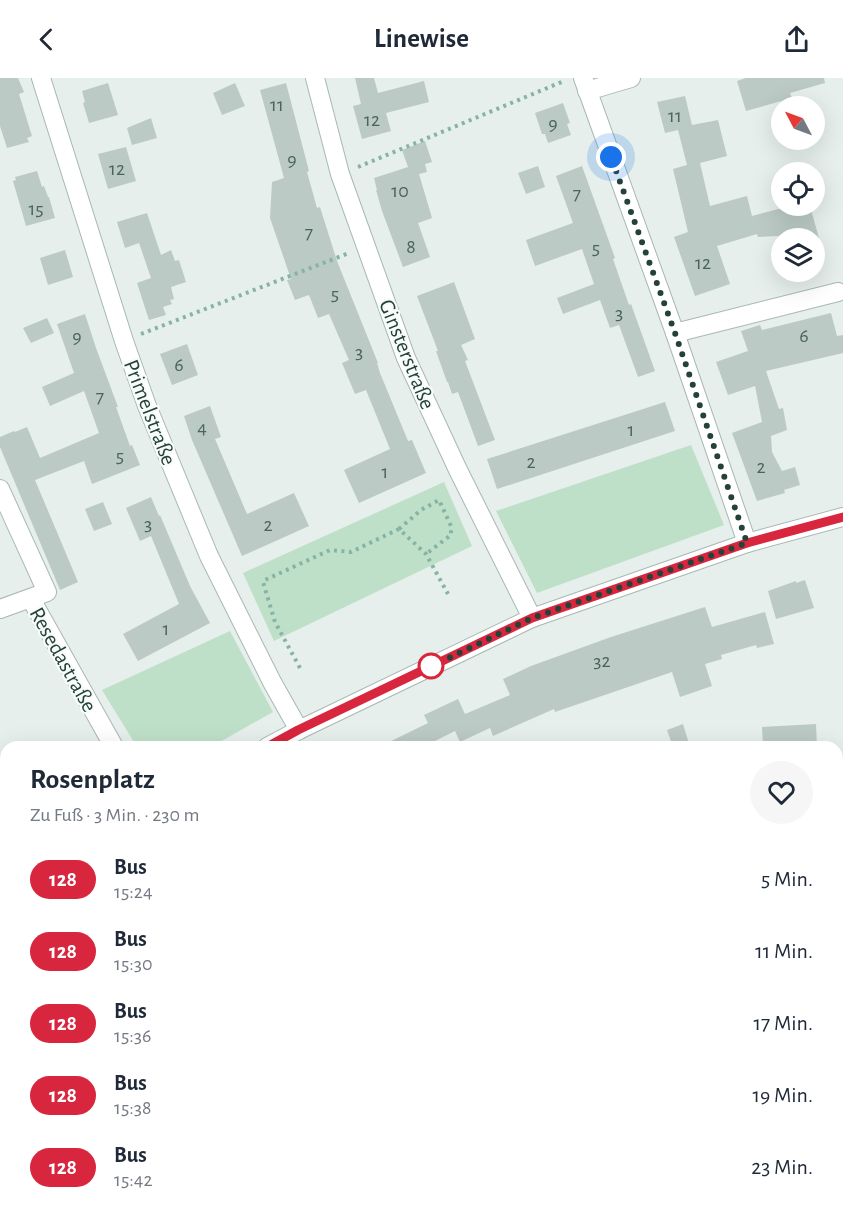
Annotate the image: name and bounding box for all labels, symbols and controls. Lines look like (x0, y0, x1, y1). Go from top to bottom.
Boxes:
icon: back (30, 23, 63, 56)
icon: share (780, 23, 813, 56)
text: Linewise (374, 25, 469, 52)
house number: 11 (270, 95, 284, 115)
north arrow (771, 96, 825, 150)
map controls (771, 96, 825, 282)
house number: 11 (668, 106, 682, 126)
house number: 12 (364, 110, 380, 130)
house number: 9 (548, 114, 558, 134)
your location (596, 142, 626, 172)
house number: 9 (287, 150, 297, 170)
house number: 12 (109, 159, 125, 179)
button: locate (771, 162, 825, 216)
house number: 10 (391, 181, 409, 201)
house number: 7 (573, 184, 581, 204)
house number: 15 (28, 199, 44, 219)
house number: 7 (305, 223, 313, 243)
button: layers (771, 228, 825, 282)
house number: 8 (406, 237, 416, 257)
house number: 5 (592, 238, 600, 258)
house number: 12 (695, 253, 711, 273)
house number: 5 (331, 284, 339, 304)
street label: Ginsterstraße (375, 296, 439, 413)
house number: 3 (615, 303, 623, 323)
house number: 6 (799, 326, 809, 346)
house number: 9 (72, 327, 82, 347)
house number: 3 (355, 342, 363, 362)
house number: 6 (174, 355, 184, 375)
street label: Primelstraße (120, 356, 180, 468)
house number: 7 (96, 387, 104, 407)
house number: 4 (197, 418, 207, 438)
house number: 1 (628, 420, 634, 440)
house number: 5 (116, 446, 124, 466)
house number: 2 (526, 452, 536, 472)
house number: 2 (756, 457, 766, 477)
house number: 1 (382, 462, 388, 482)
house number: 3 (144, 514, 152, 534)
house number: 2 (263, 515, 273, 535)
street label: Resedastraße (25, 603, 101, 716)
house number: 1 (163, 619, 169, 639)
house number: 32 (593, 651, 611, 671)
unlabelled marker (418, 653, 444, 679)
button: heart (750, 761, 813, 824)
text: Rosenplatz (30, 766, 155, 794)
text: Zu Fuß · 3 Min. · 230 m (30, 805, 199, 825)
text: Bus (114, 856, 147, 878)
text: 5 Min. (761, 868, 813, 890)
text: 128 (49, 869, 77, 890)
text: 15:24 (114, 882, 153, 902)
text: Bus (114, 928, 147, 950)
text: 11 Min. (755, 940, 813, 962)
text: 128 (49, 941, 77, 962)
text: 15:30 (114, 954, 153, 974)
text: Bus (114, 1000, 147, 1022)
text: 17 Min. (754, 1012, 813, 1034)
text: 128 (49, 1013, 77, 1034)
text: 15:36 (114, 1026, 151, 1046)
text: Bus (114, 1072, 147, 1094)
text: 19 Min. (752, 1084, 813, 1106)
text: 128 (49, 1085, 77, 1106)
text: 15:38 (114, 1098, 152, 1118)
text: Bus (114, 1144, 147, 1166)
text: 23 Min. (751, 1156, 813, 1178)
text: 128 (49, 1157, 77, 1178)
text: 15:42 (114, 1170, 153, 1190)

